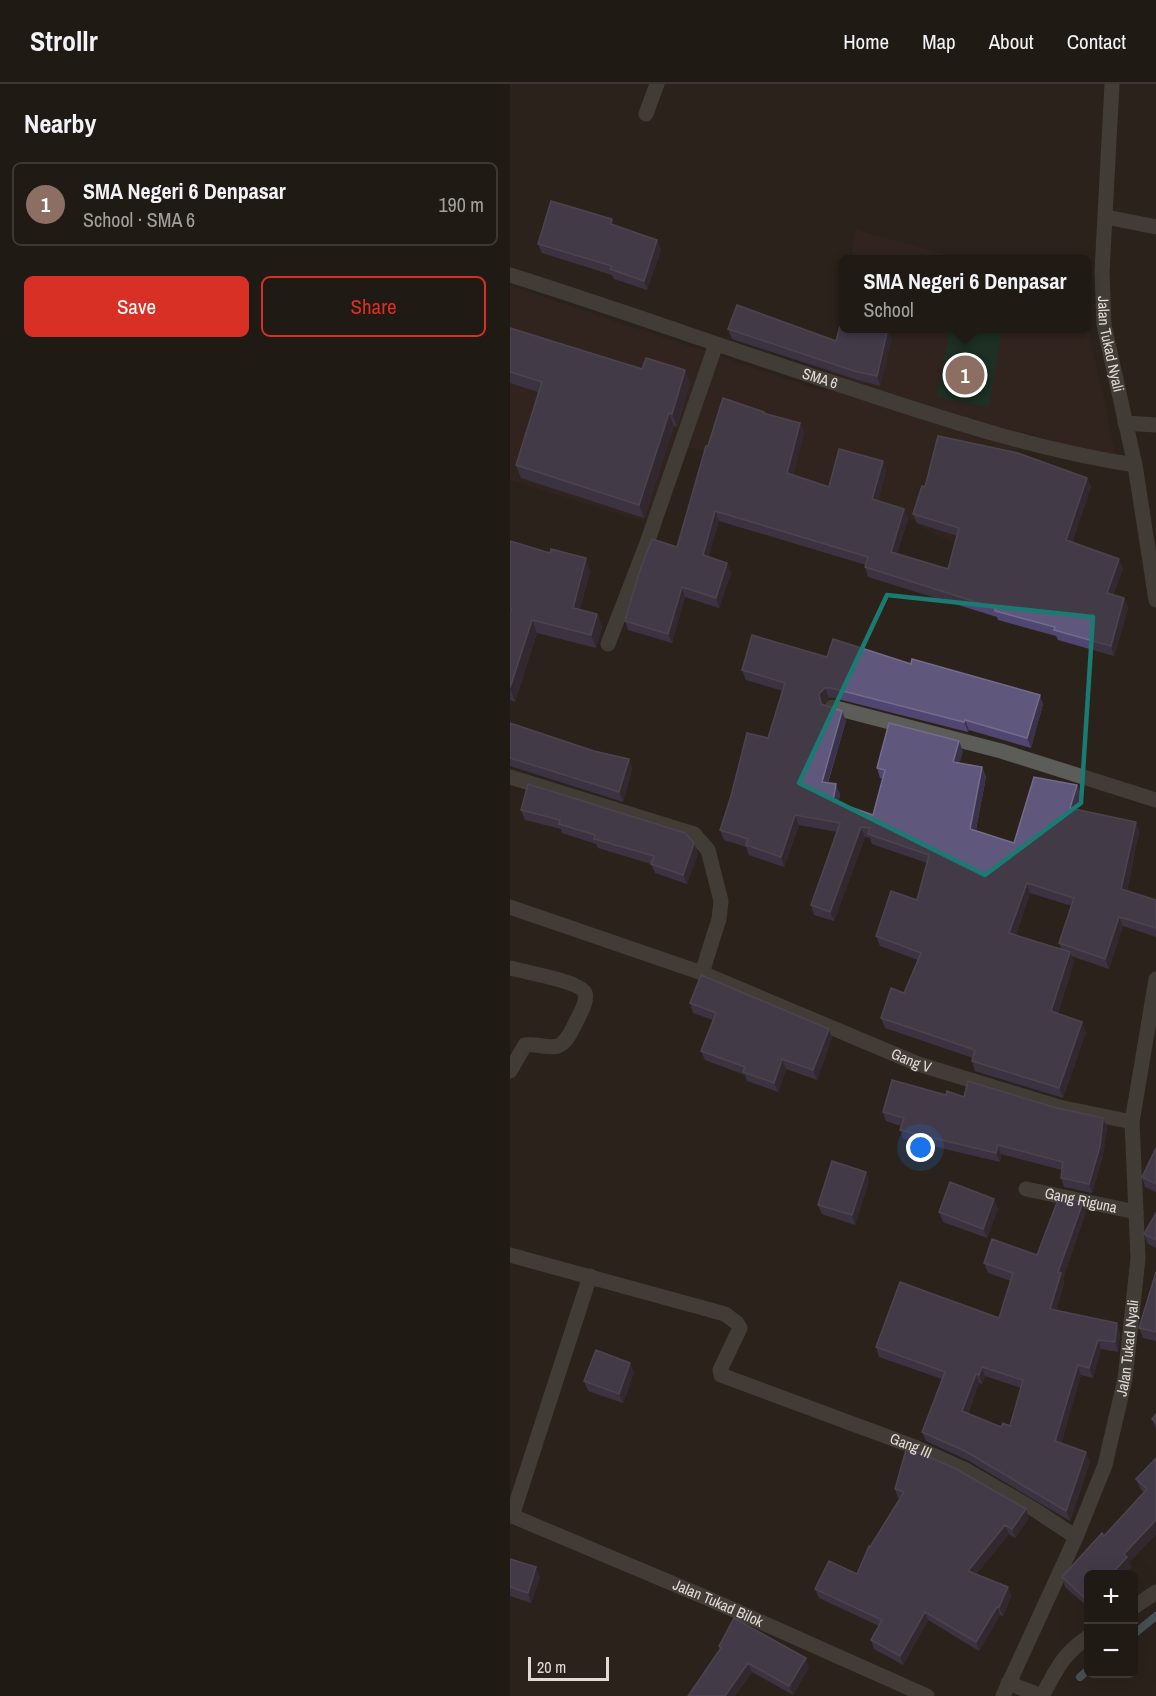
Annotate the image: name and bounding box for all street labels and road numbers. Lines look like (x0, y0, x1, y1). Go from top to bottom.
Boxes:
street label: Jalan Tukad Nyali (1093, 296, 1130, 394)
street label: SMA 6 (800, 362, 841, 394)
street label: Gang V (888, 1043, 935, 1078)
street label: Gang Riguna (1043, 1182, 1119, 1218)
street label: Jalan Tukad Nyali (1110, 1299, 1143, 1398)
street label: Gang III (887, 1428, 936, 1463)
street label: Jalan Tukad Bilok (670, 1574, 768, 1632)

